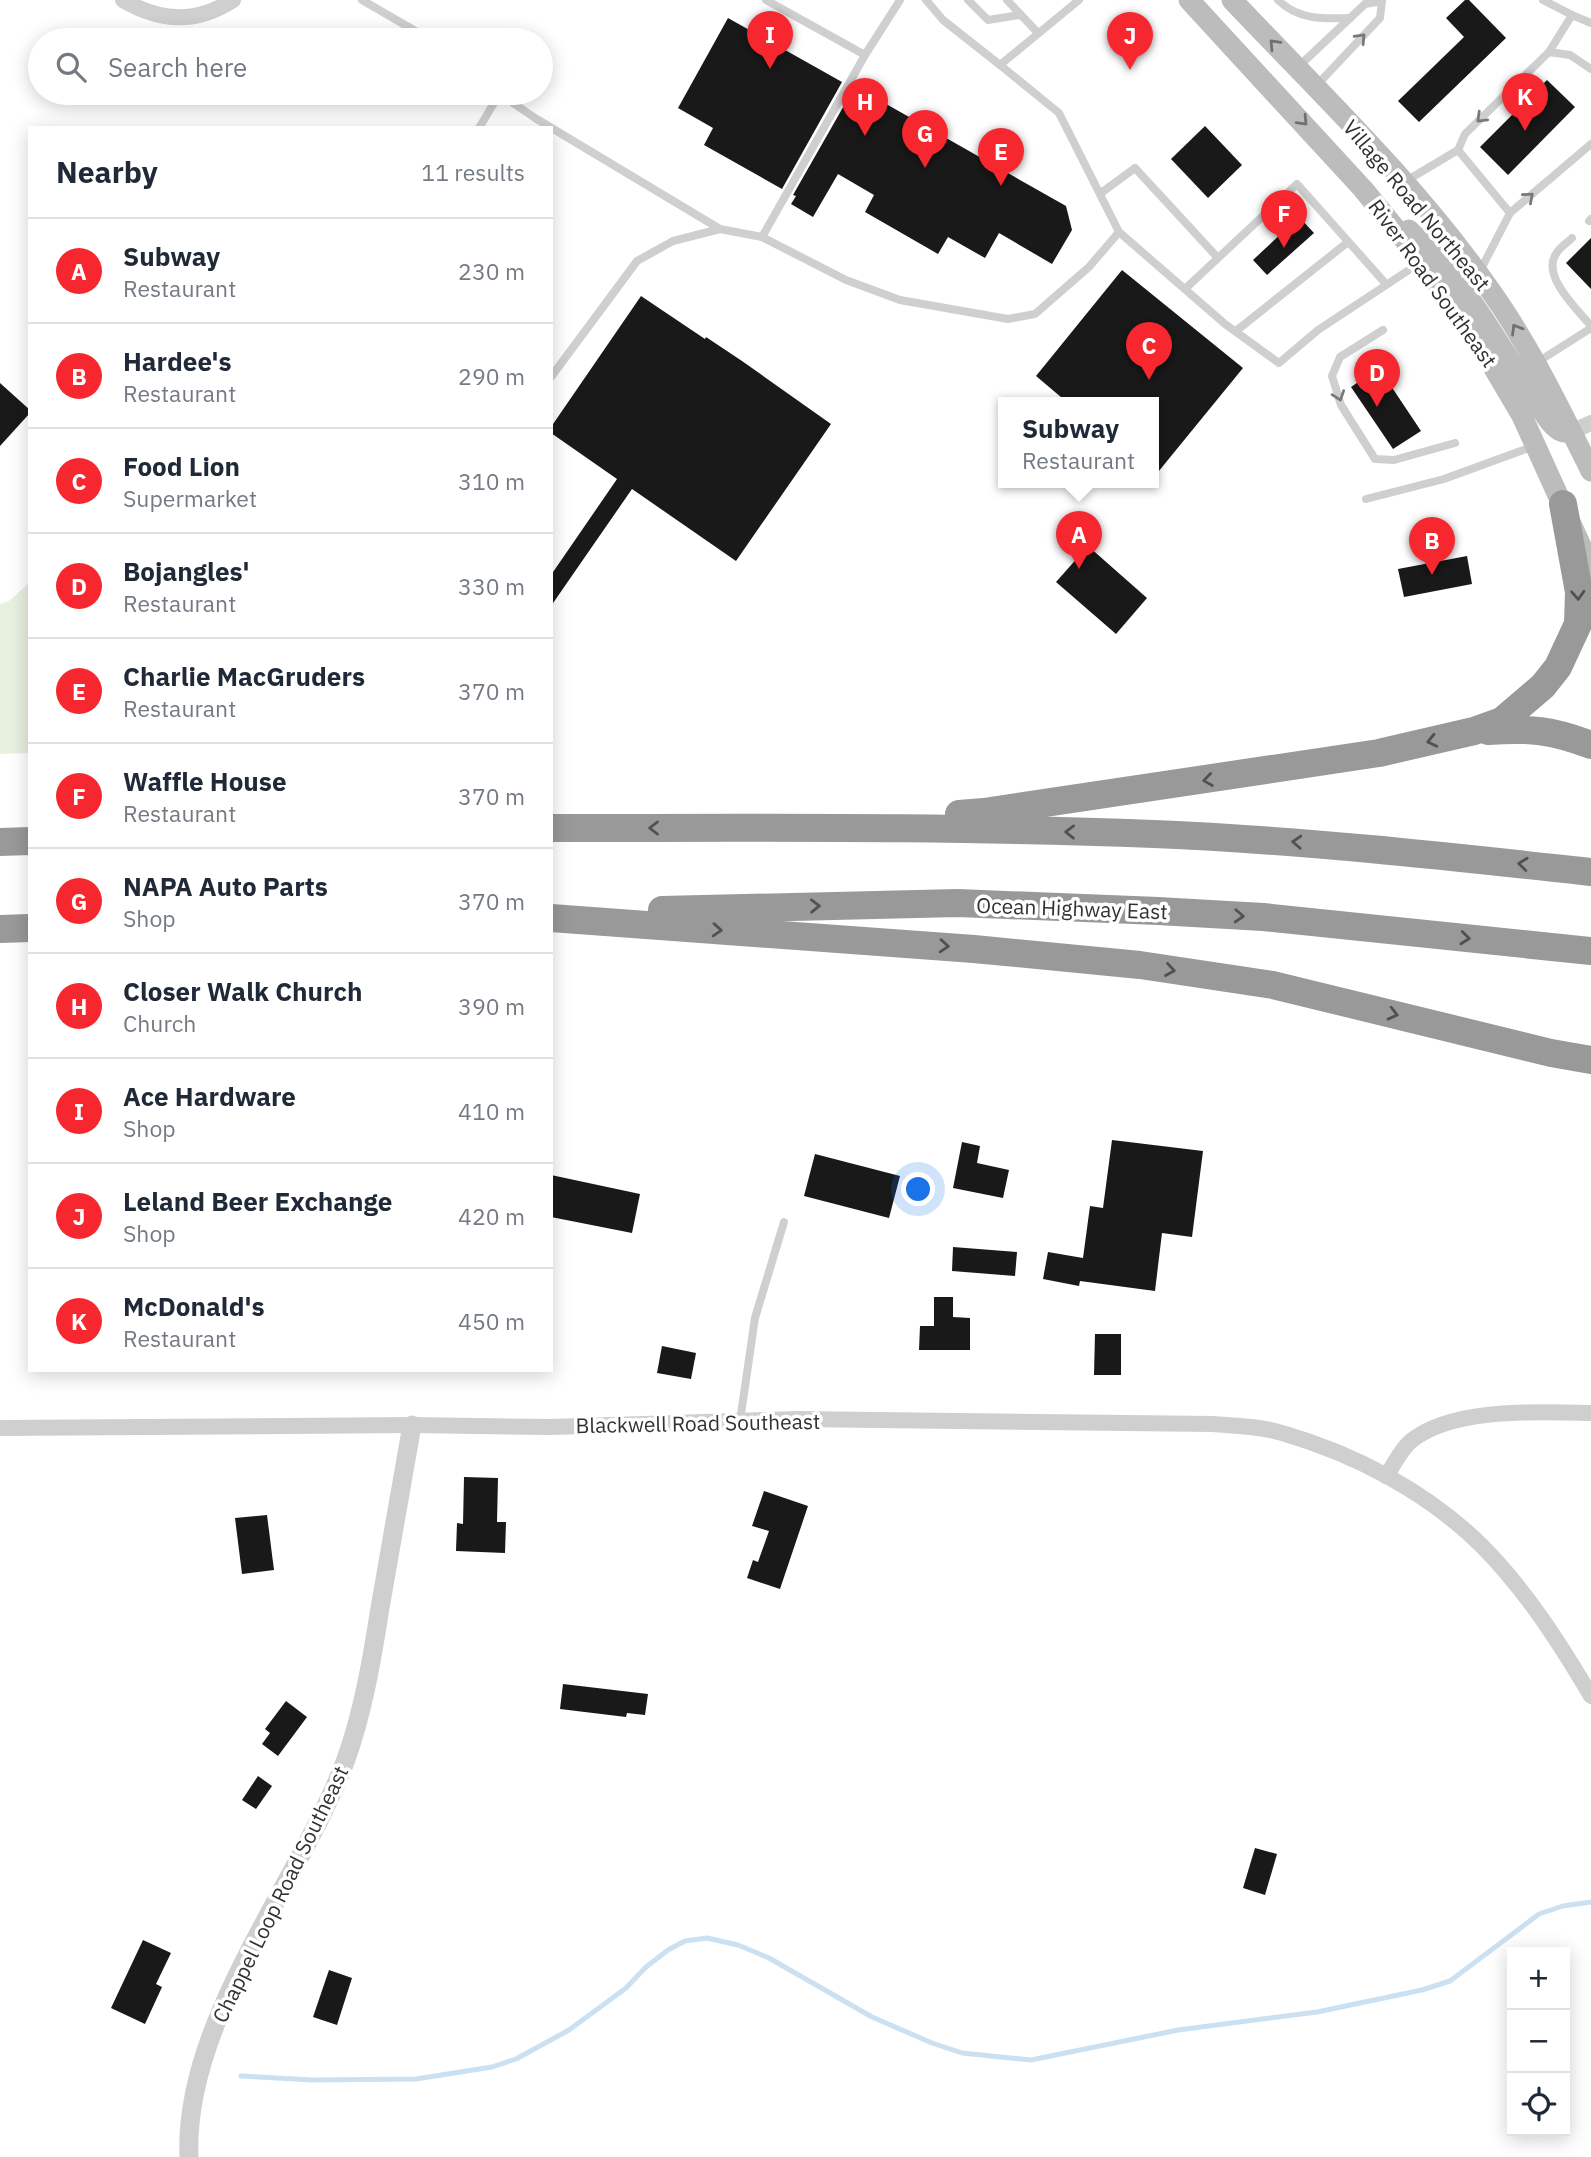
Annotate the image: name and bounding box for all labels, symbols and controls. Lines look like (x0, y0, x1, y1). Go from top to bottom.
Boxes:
pin: I (747, 11, 793, 69)
pin: J (1107, 12, 1153, 70)
search box (28, 28, 553, 105)
one-way arrow (1353, 33, 1366, 46)
one-way arrow (1269, 39, 1282, 52)
icon: search (52, 48, 90, 86)
text: Search here (108, 50, 247, 84)
pin: K (1502, 73, 1548, 131)
pin: H (842, 78, 888, 136)
pin: G (902, 110, 948, 168)
one-way arrow (1476, 110, 1489, 123)
one-way arrow (1295, 113, 1307, 126)
street label: Village Road Northeast (1337, 114, 1497, 296)
pin: E (978, 128, 1024, 186)
text: Nearby (56, 152, 158, 191)
text: 11 results (421, 157, 525, 187)
pin: F (1261, 190, 1307, 248)
street label: River Road Southeast (1362, 193, 1504, 373)
one-way arrow (1520, 193, 1533, 205)
text: Subway (123, 239, 220, 273)
text: A (71, 256, 87, 286)
text: 230 m (458, 256, 525, 286)
text: Restaurant (123, 273, 236, 303)
pin: C (1126, 322, 1172, 380)
one-way arrow (1511, 323, 1524, 336)
text: Hardee's (123, 344, 232, 378)
pin: D (1354, 349, 1400, 407)
text: B (71, 361, 87, 391)
text: 290 m (458, 361, 525, 391)
text: Restaurant (123, 378, 236, 408)
one-way arrow (1331, 389, 1345, 401)
popup (998, 397, 1159, 488)
text: Subway (1022, 411, 1119, 445)
text: Restaurant (1022, 445, 1135, 475)
text: Food Lion (123, 449, 240, 483)
text: C (72, 466, 86, 496)
text: 310 m (458, 466, 525, 496)
text: Supermarket (123, 483, 257, 513)
pin: A (1056, 511, 1102, 569)
pin: B (1409, 517, 1455, 575)
text: Bojangles' (123, 554, 249, 588)
text: D (71, 571, 87, 601)
text: 330 m (458, 571, 525, 601)
text: Restaurant (123, 588, 236, 618)
one-way arrow (1571, 590, 1586, 601)
text: Charlie MacGruders (123, 659, 365, 693)
text: E (72, 676, 86, 706)
text: 370 m (458, 676, 525, 706)
text: Restaurant (123, 693, 236, 723)
one-way arrow (1426, 733, 1438, 747)
text: Waffle House (123, 764, 287, 798)
one-way arrow (1202, 772, 1214, 787)
text: F (72, 781, 86, 811)
text: 370 m (458, 781, 525, 811)
text: Restaurant (123, 798, 236, 828)
one-way arrow (648, 820, 659, 836)
one-way arrow (1064, 824, 1074, 840)
one-way arrow (1291, 835, 1302, 850)
one-way arrow (1517, 857, 1529, 872)
text: NAPA Auto Parts (123, 869, 328, 903)
text: G (71, 886, 87, 916)
text: 370 m (458, 886, 525, 916)
street label: Ocean Highway East (976, 891, 1168, 925)
one-way arrow (810, 898, 821, 913)
text: Shop (123, 903, 176, 933)
one-way arrow (1233, 908, 1244, 923)
one-way arrow (712, 922, 723, 937)
one-way arrow (1460, 930, 1471, 945)
one-way arrow (939, 939, 950, 954)
one-way arrow (1164, 962, 1176, 977)
text: Closer Walk Church (123, 974, 362, 1008)
text: H (71, 991, 87, 1021)
text: 390 m (458, 991, 525, 1021)
one-way arrow (1387, 1006, 1399, 1020)
text: Church (123, 1008, 196, 1038)
text: Ace Hardware (123, 1079, 296, 1113)
text: I (74, 1096, 84, 1126)
text: 410 m (458, 1096, 525, 1126)
text: Shop (123, 1113, 176, 1143)
your location (901, 1172, 935, 1206)
text: Leland Beer Exchange (123, 1184, 392, 1218)
text: J (73, 1201, 85, 1231)
text: 420 m (458, 1201, 525, 1231)
text: Shop (123, 1218, 176, 1248)
text: McDonald's (123, 1289, 265, 1323)
text: K (71, 1306, 87, 1336)
text: 450 m (458, 1306, 525, 1336)
text: Restaurant (123, 1323, 236, 1353)
street label: Blackwell Road Southeast (575, 1407, 821, 1439)
street label: Chappel Loop Road Southeast (206, 1761, 354, 2027)
map controls (1507, 1947, 1570, 2136)
button: + (1507, 1947, 1570, 2010)
button: − (1507, 2010, 1570, 2073)
button: locate (1507, 2073, 1570, 2136)

